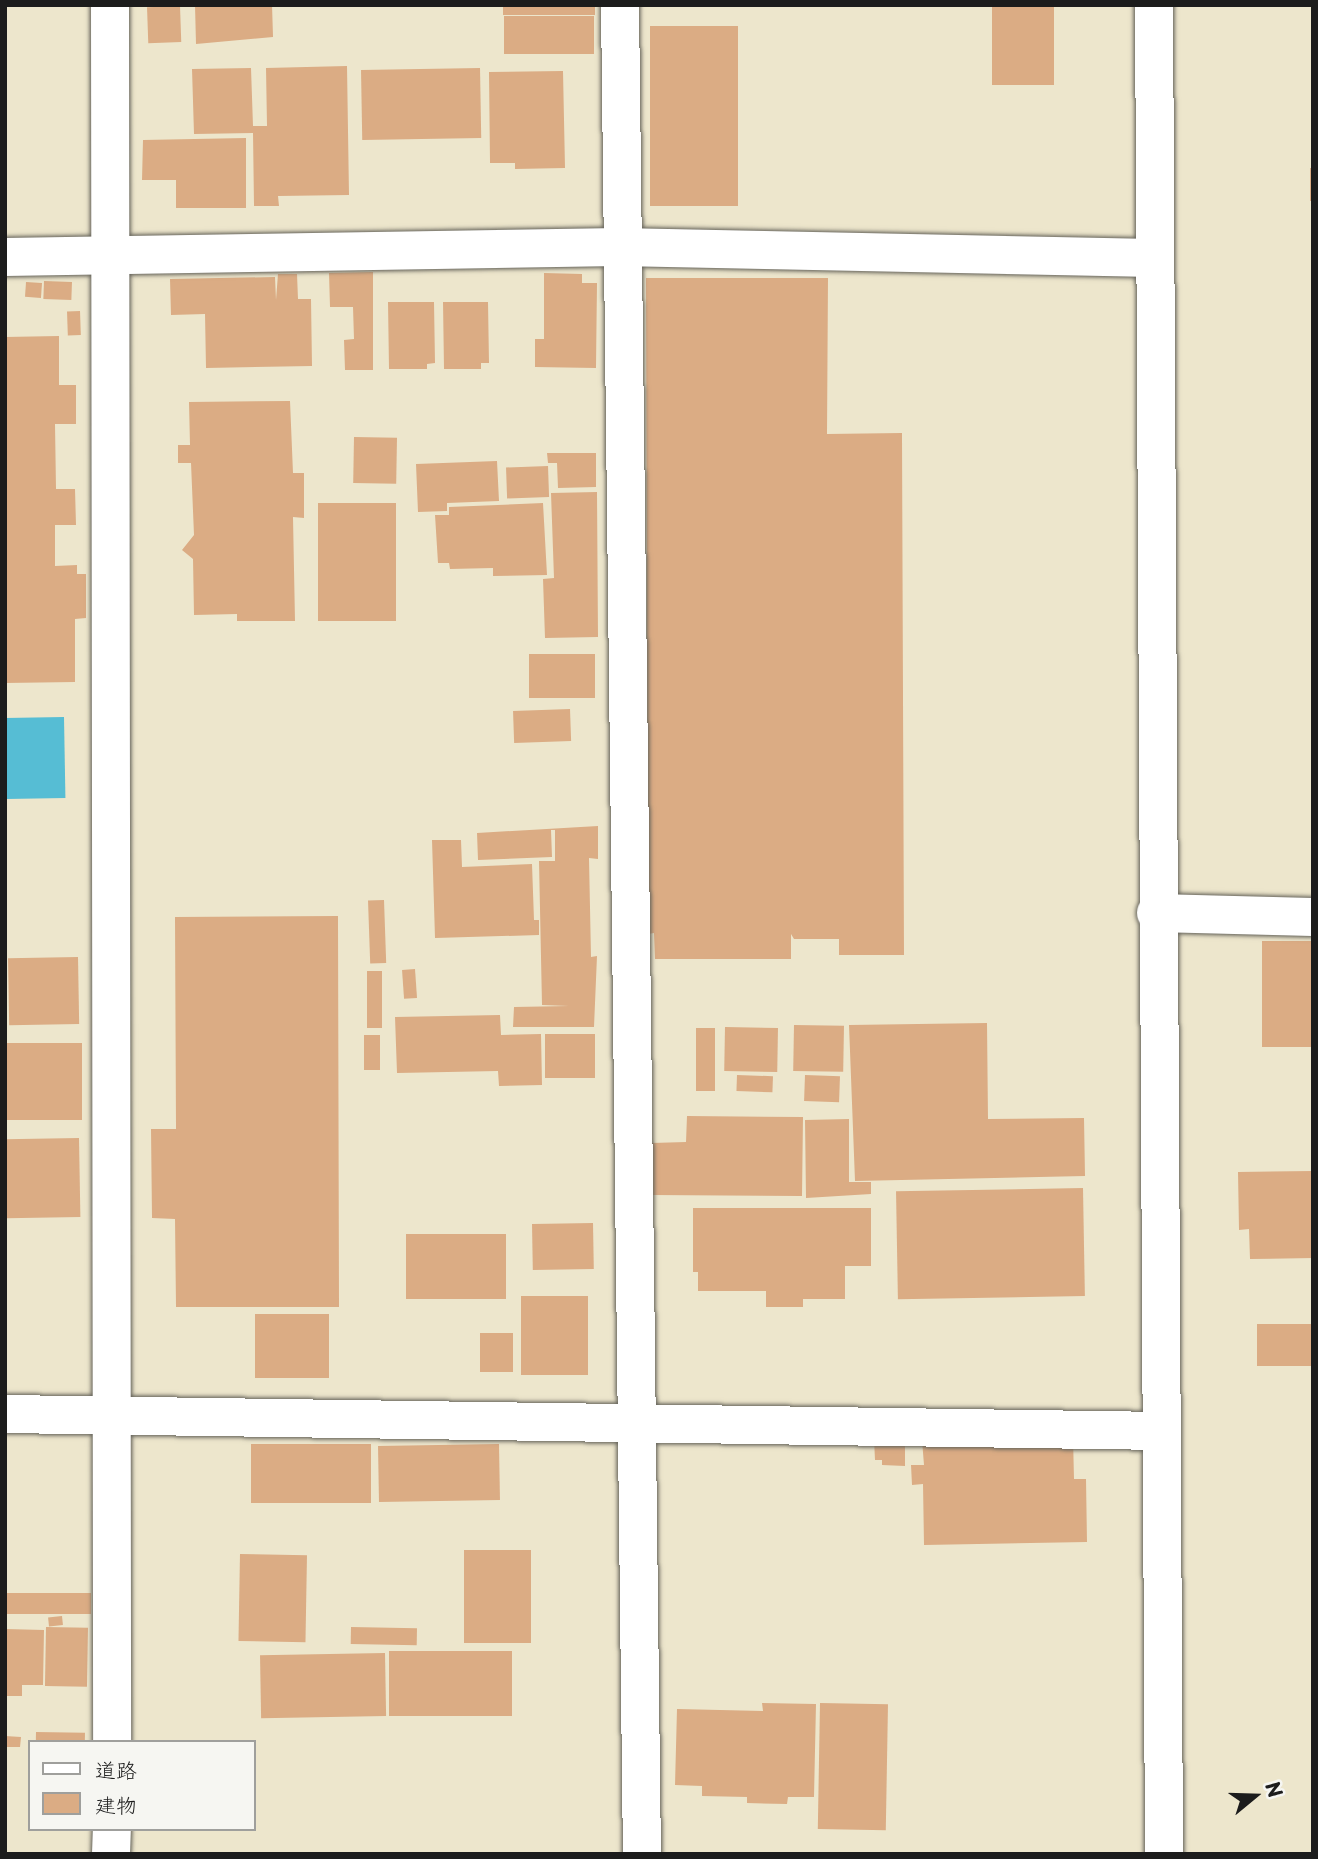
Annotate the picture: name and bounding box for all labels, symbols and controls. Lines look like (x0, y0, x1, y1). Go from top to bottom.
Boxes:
legend (28, 1740, 256, 1831)
text: 道路 (95, 1753, 137, 1785)
north arrow (1220, 1761, 1290, 1831)
text: N (1259, 1777, 1291, 1801)
text: 建物 (95, 1788, 137, 1820)

